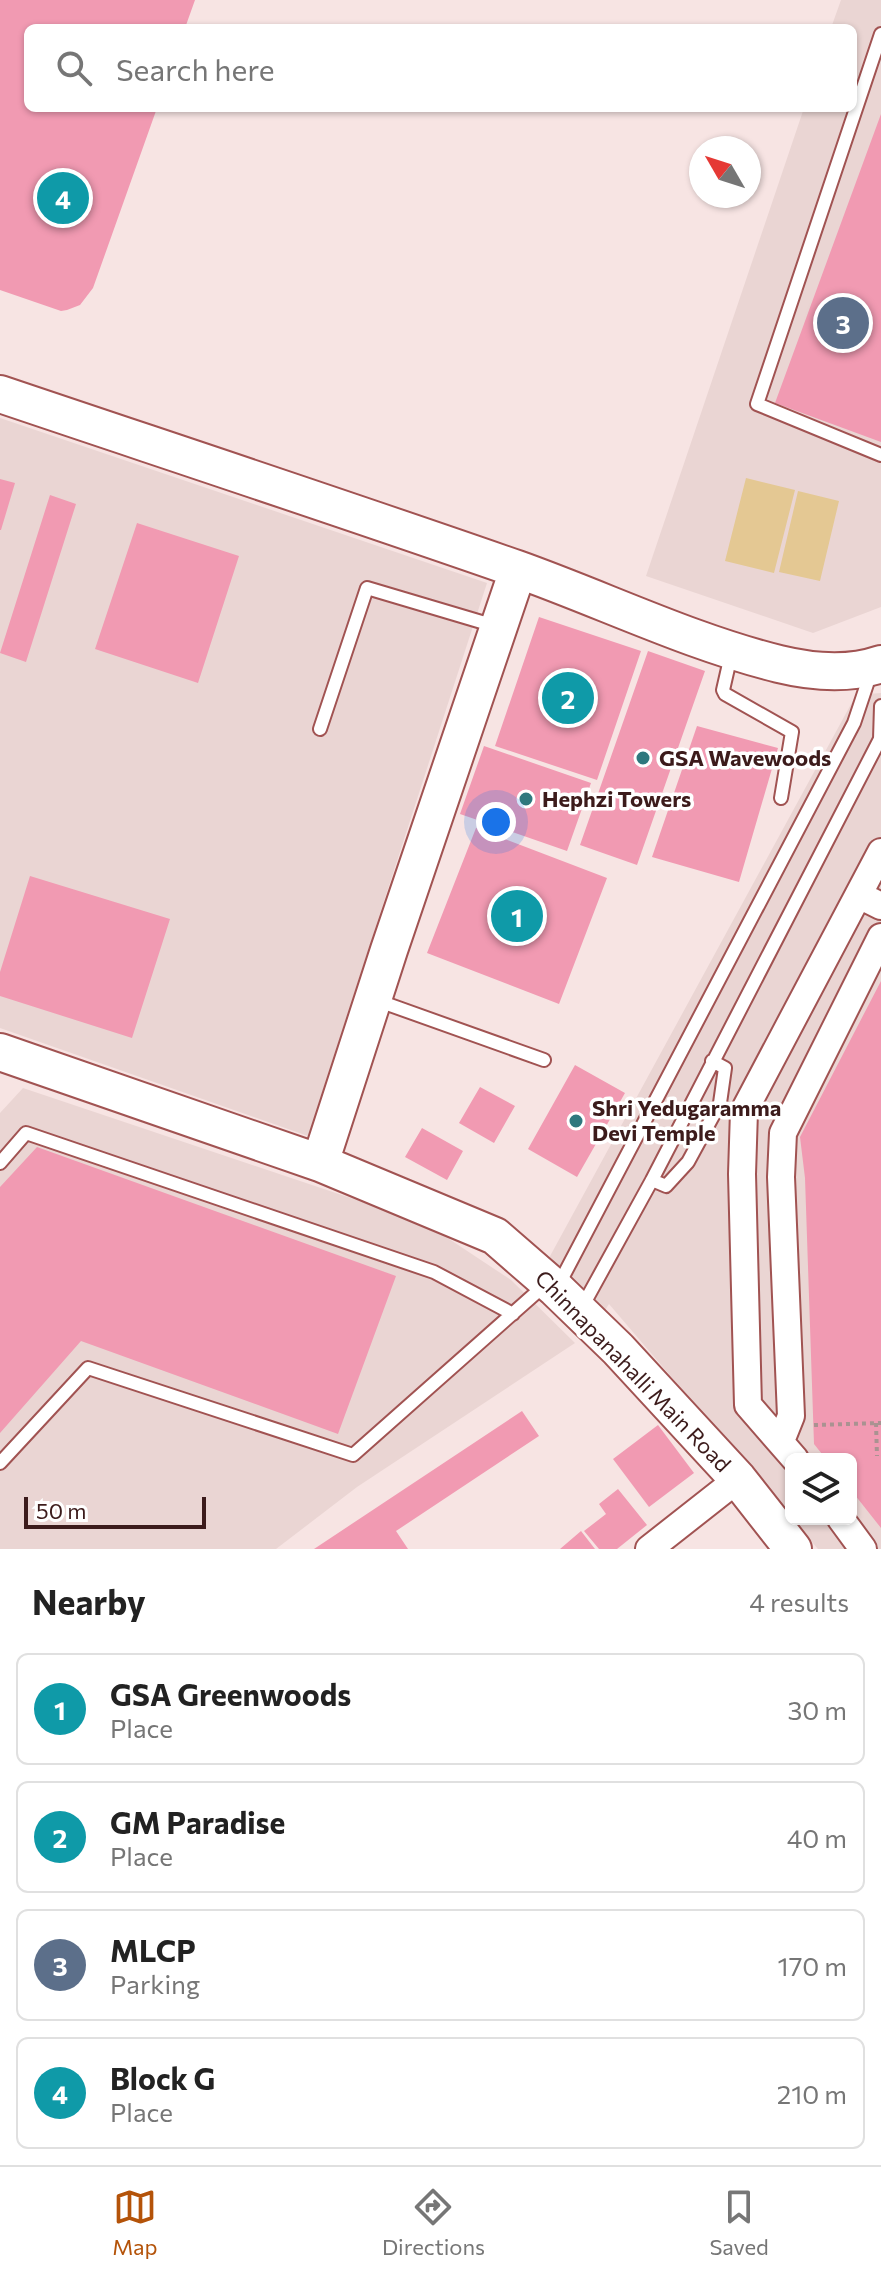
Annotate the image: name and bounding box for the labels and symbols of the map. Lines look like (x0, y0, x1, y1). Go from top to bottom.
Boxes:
north arrow (689, 136, 761, 208)
pin: 4 (37, 168, 89, 228)
pin: 3 (817, 293, 869, 353)
pin: 2 (542, 668, 594, 728)
place label: GSA Wavewoods (659, 744, 831, 771)
marker: GSA Wavewoods (634, 749, 652, 767)
place label: Hephzi Towers (542, 785, 691, 812)
marker: Hephzi Towers (517, 790, 535, 808)
your location (476, 802, 516, 842)
pin: 1 (491, 886, 543, 946)
place label: Shri Yedugaramma Devi Temple (592, 1094, 781, 1146)
marker: Shri Yedugaramma Devi Temple (567, 1112, 585, 1130)
street label: Chinnapanahalli Main Road (530, 1264, 737, 1477)
scale bar (24, 1493, 206, 1529)

